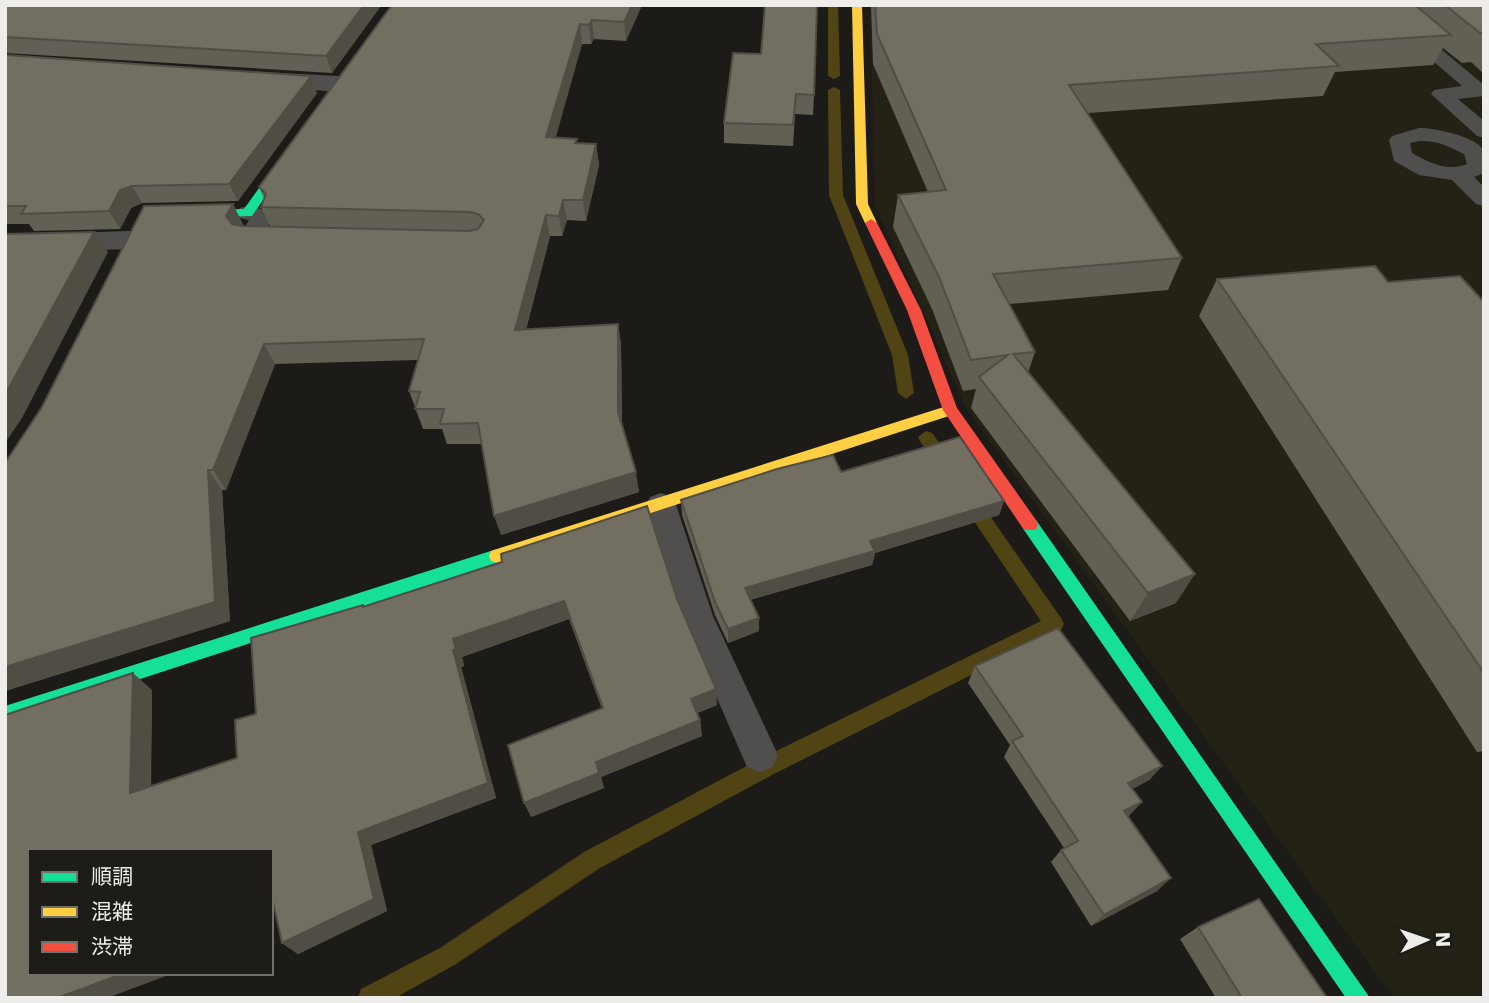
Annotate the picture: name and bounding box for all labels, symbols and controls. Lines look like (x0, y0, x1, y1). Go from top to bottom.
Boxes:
legend (28, 849, 273, 975)
text: 順調 (91, 865, 133, 889)
text: 混雑 (91, 900, 133, 924)
north arrow (1391, 905, 1461, 975)
text: N (1432, 931, 1454, 948)
text: 渋滞 (91, 935, 133, 959)

